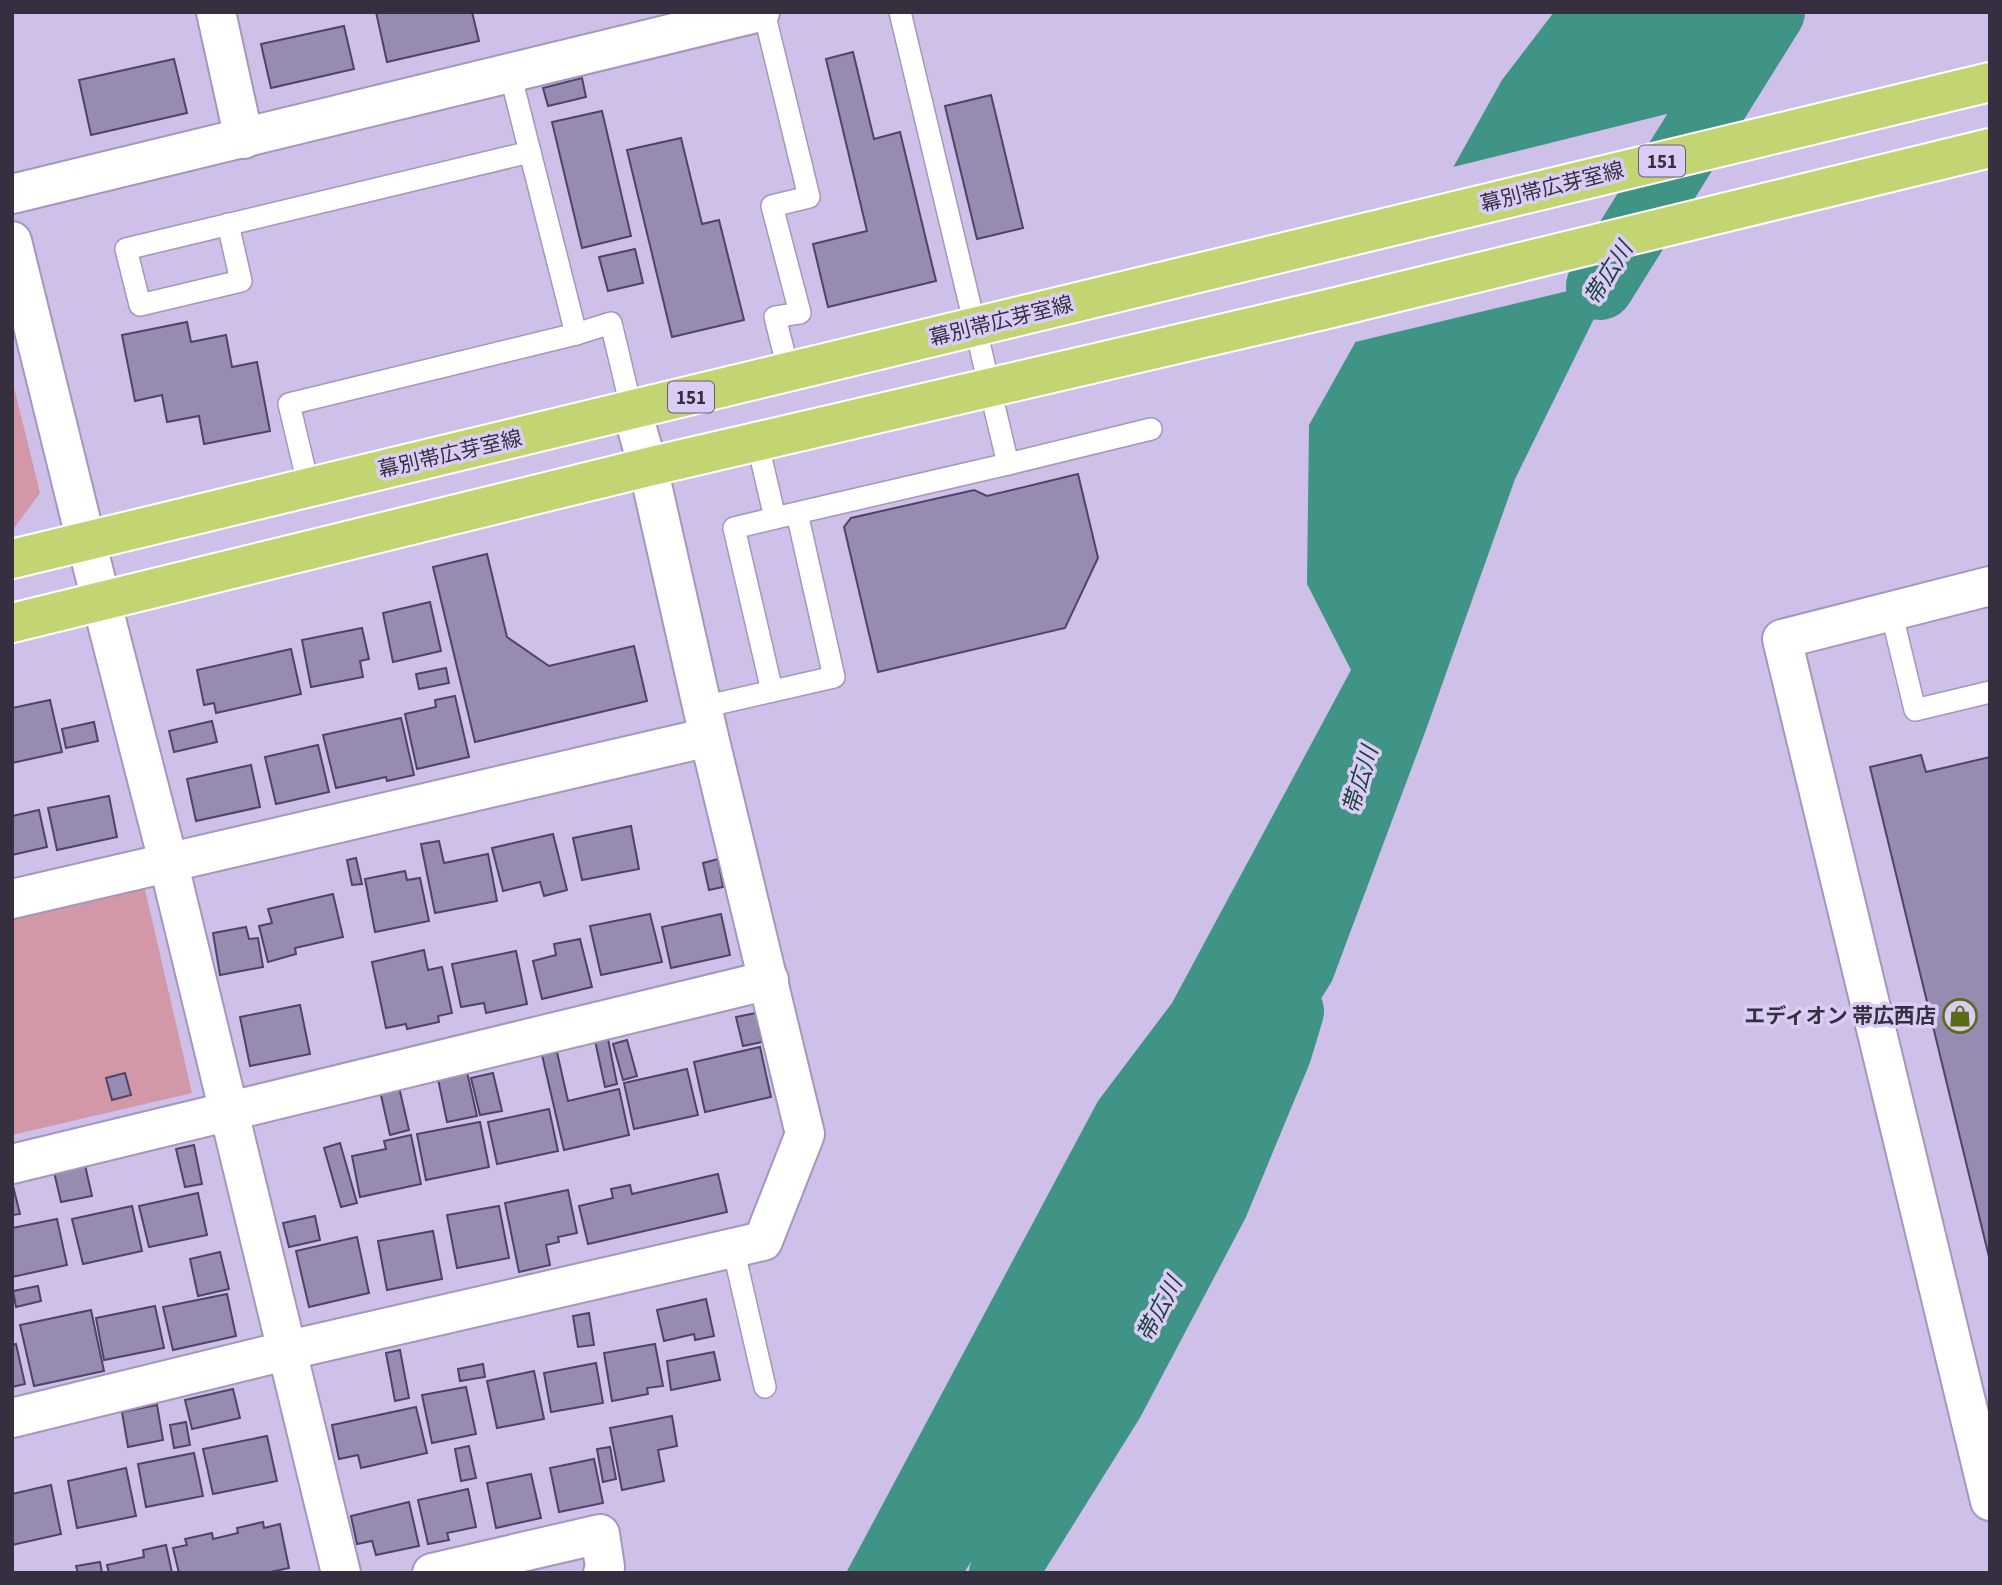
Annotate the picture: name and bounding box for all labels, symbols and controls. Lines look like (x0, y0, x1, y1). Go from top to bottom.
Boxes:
road number: 151 (1639, 146, 1685, 176)
street label: 幕別帯広芽室線 (1477, 155, 1627, 219)
water label: 帯広川 (1576, 233, 1642, 311)
street label: 幕別帯広芽室線 (926, 289, 1076, 353)
road number: 151 (668, 382, 714, 412)
street label: 幕別帯広芽室線 (375, 423, 525, 485)
water label: 帯広川 (1335, 739, 1387, 818)
shop icon: エディオン 帯広西店 (1941, 997, 1979, 1035)
place label: エディオン 帯広西店 (1744, 1001, 1936, 1031)
water label: 帯広川 (1129, 1268, 1192, 1347)

